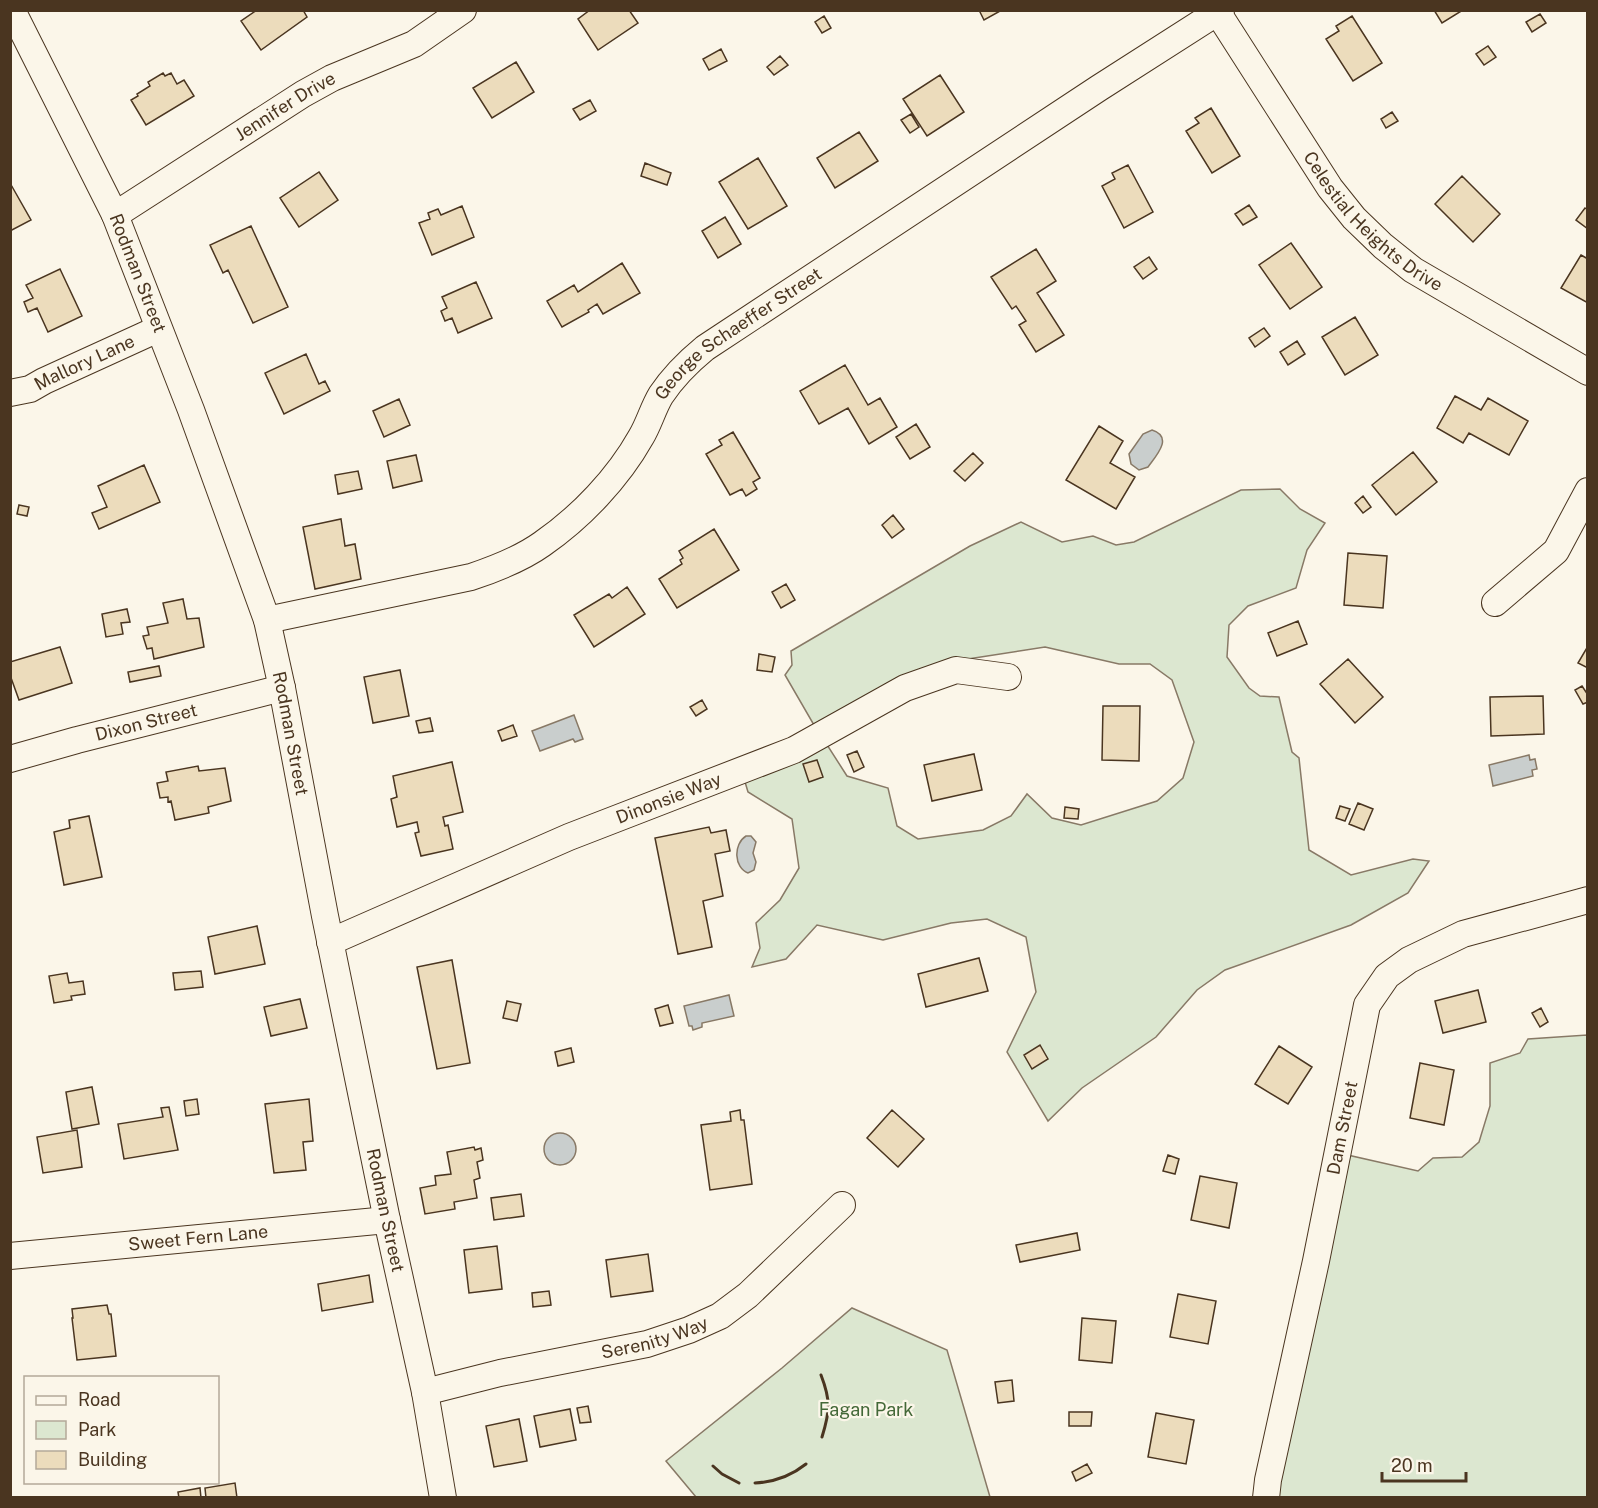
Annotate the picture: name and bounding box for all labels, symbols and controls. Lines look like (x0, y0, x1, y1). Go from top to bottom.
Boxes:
street label: Jennifer Drive (231, 67, 339, 145)
street label: Celestial Heights Drive (1299, 147, 1447, 295)
street label: Rodman Street (106, 211, 171, 336)
street label: George Schaeffer Street (650, 263, 825, 403)
street label: Mallory Lane (30, 330, 138, 394)
street label: Rodman Street (269, 669, 313, 797)
street label: Dixon Street (93, 699, 199, 745)
street label: Dinonsie Way (613, 768, 725, 828)
street label: Dam Street (1322, 1079, 1362, 1176)
street label: Rodman Street (363, 1146, 409, 1274)
street label: Sweet Fern Lane (127, 1220, 269, 1255)
street label: Serenity Way (599, 1312, 711, 1363)
legend (24, 1376, 219, 1484)
text: Road (78, 1389, 121, 1410)
park label: Fagan Park (819, 1399, 913, 1420)
text: Park (78, 1419, 116, 1440)
scale bar (1382, 1445, 1466, 1483)
text: Building (78, 1449, 147, 1470)
text: 20 m (1391, 1455, 1433, 1476)

